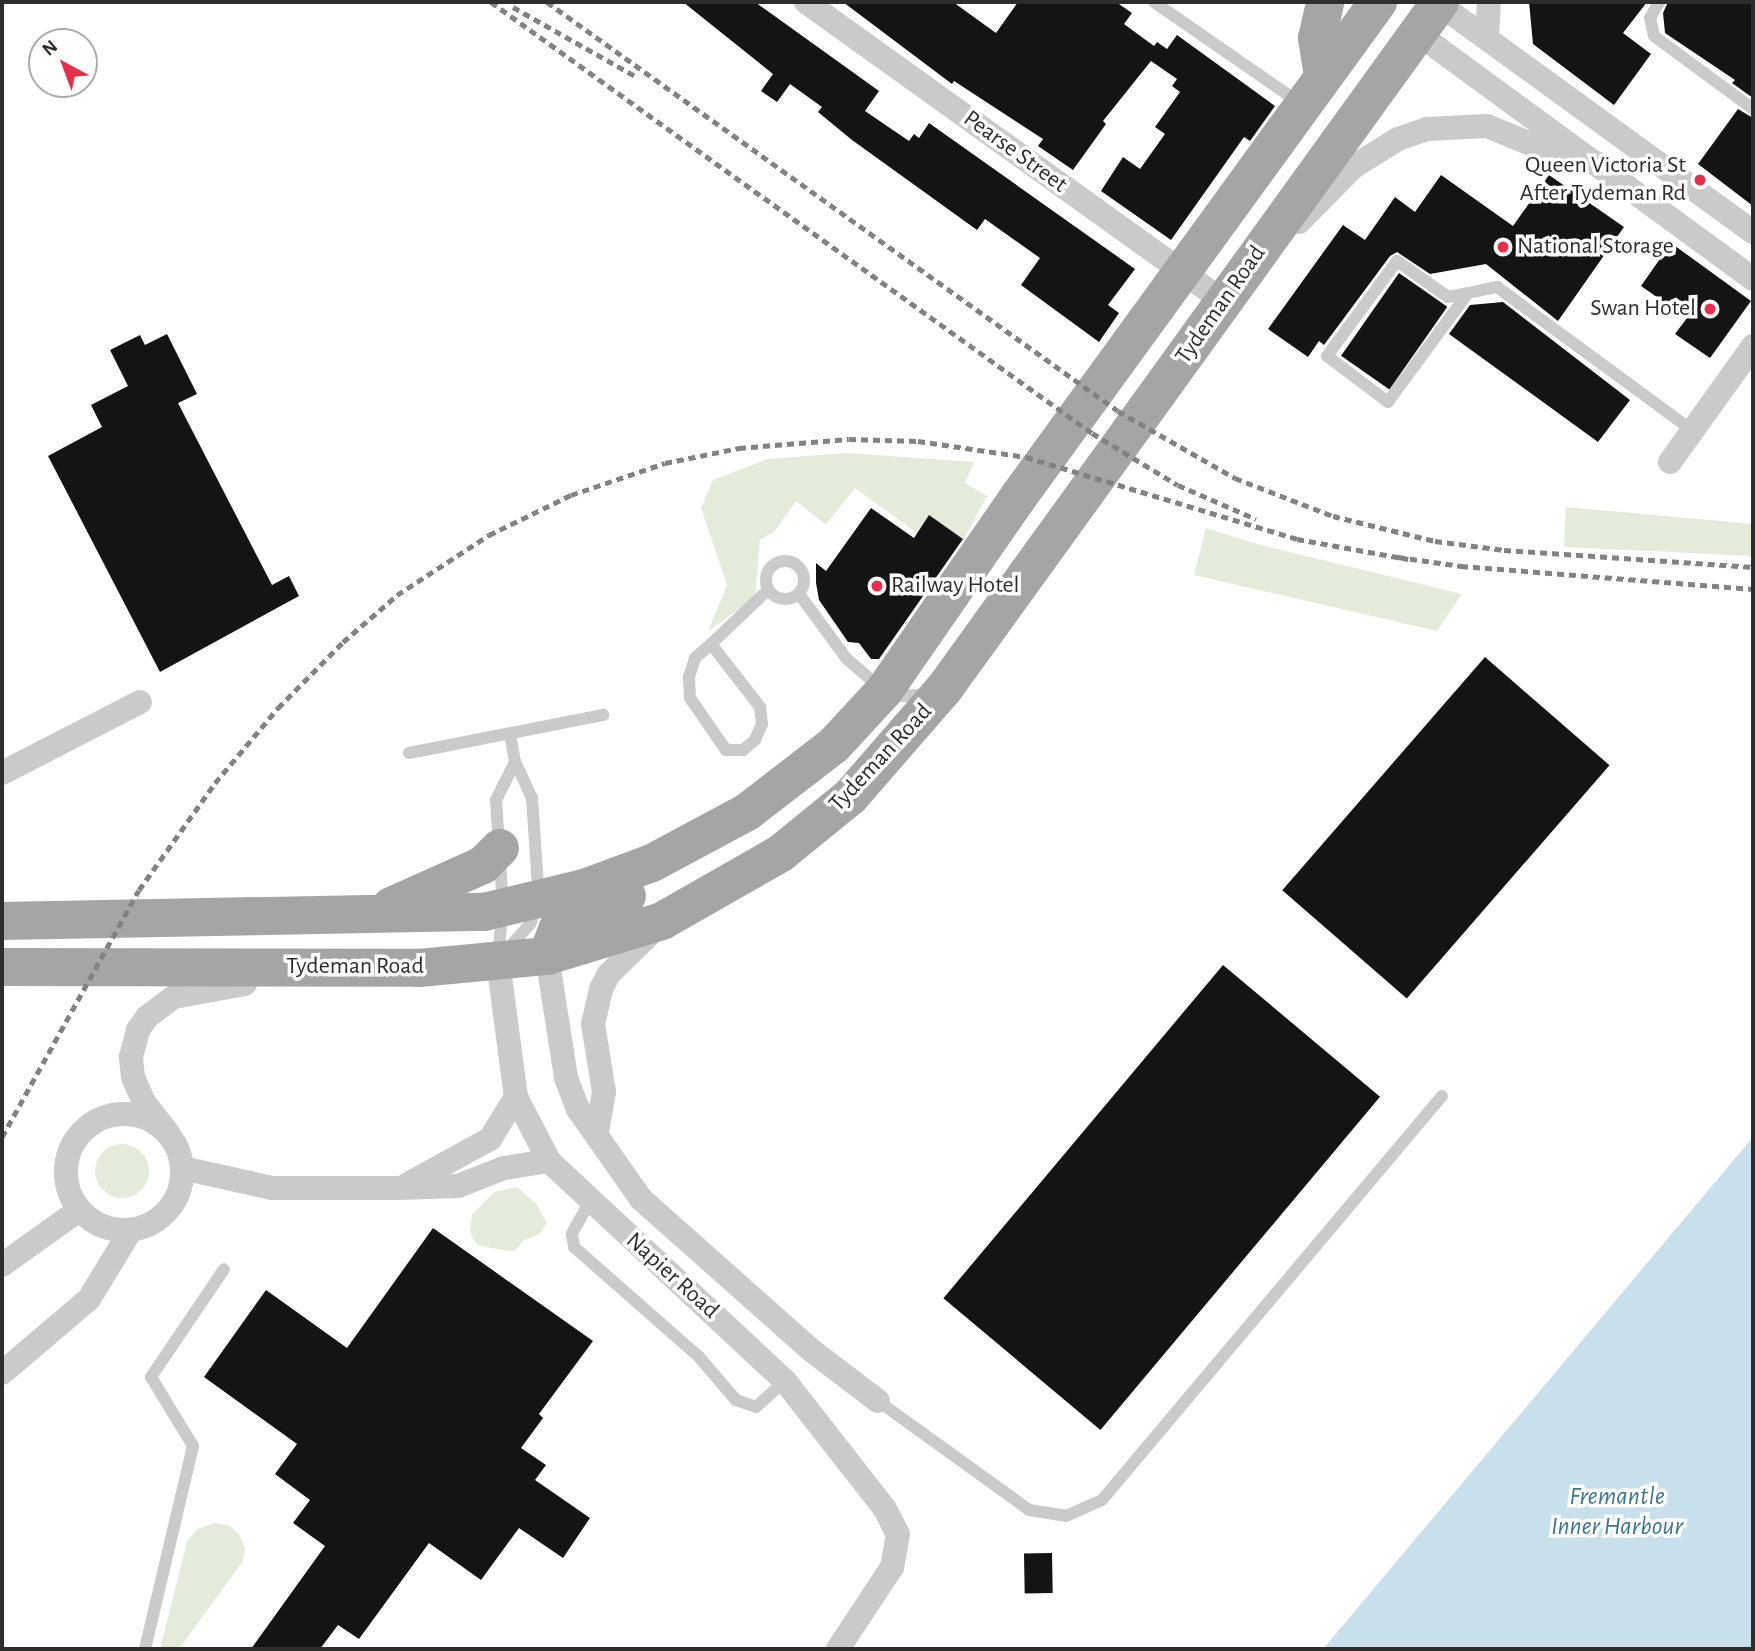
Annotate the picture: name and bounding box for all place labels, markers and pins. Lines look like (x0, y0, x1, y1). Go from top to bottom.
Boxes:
place label: Queen Victoria St After Tydeman Rd (1520, 152, 1686, 208)
marker: Queen Victoria St After Tydeman Rd (1692, 172, 1708, 188)
place label: National Storage (1517, 233, 1674, 261)
marker: National Storage (1495, 239, 1511, 255)
place label: Swan Hotel (1590, 295, 1696, 323)
marker: Swan Hotel (1702, 301, 1718, 317)
place label: Railway Hotel (891, 572, 1019, 600)
marker: Railway Hotel (869, 578, 885, 594)

